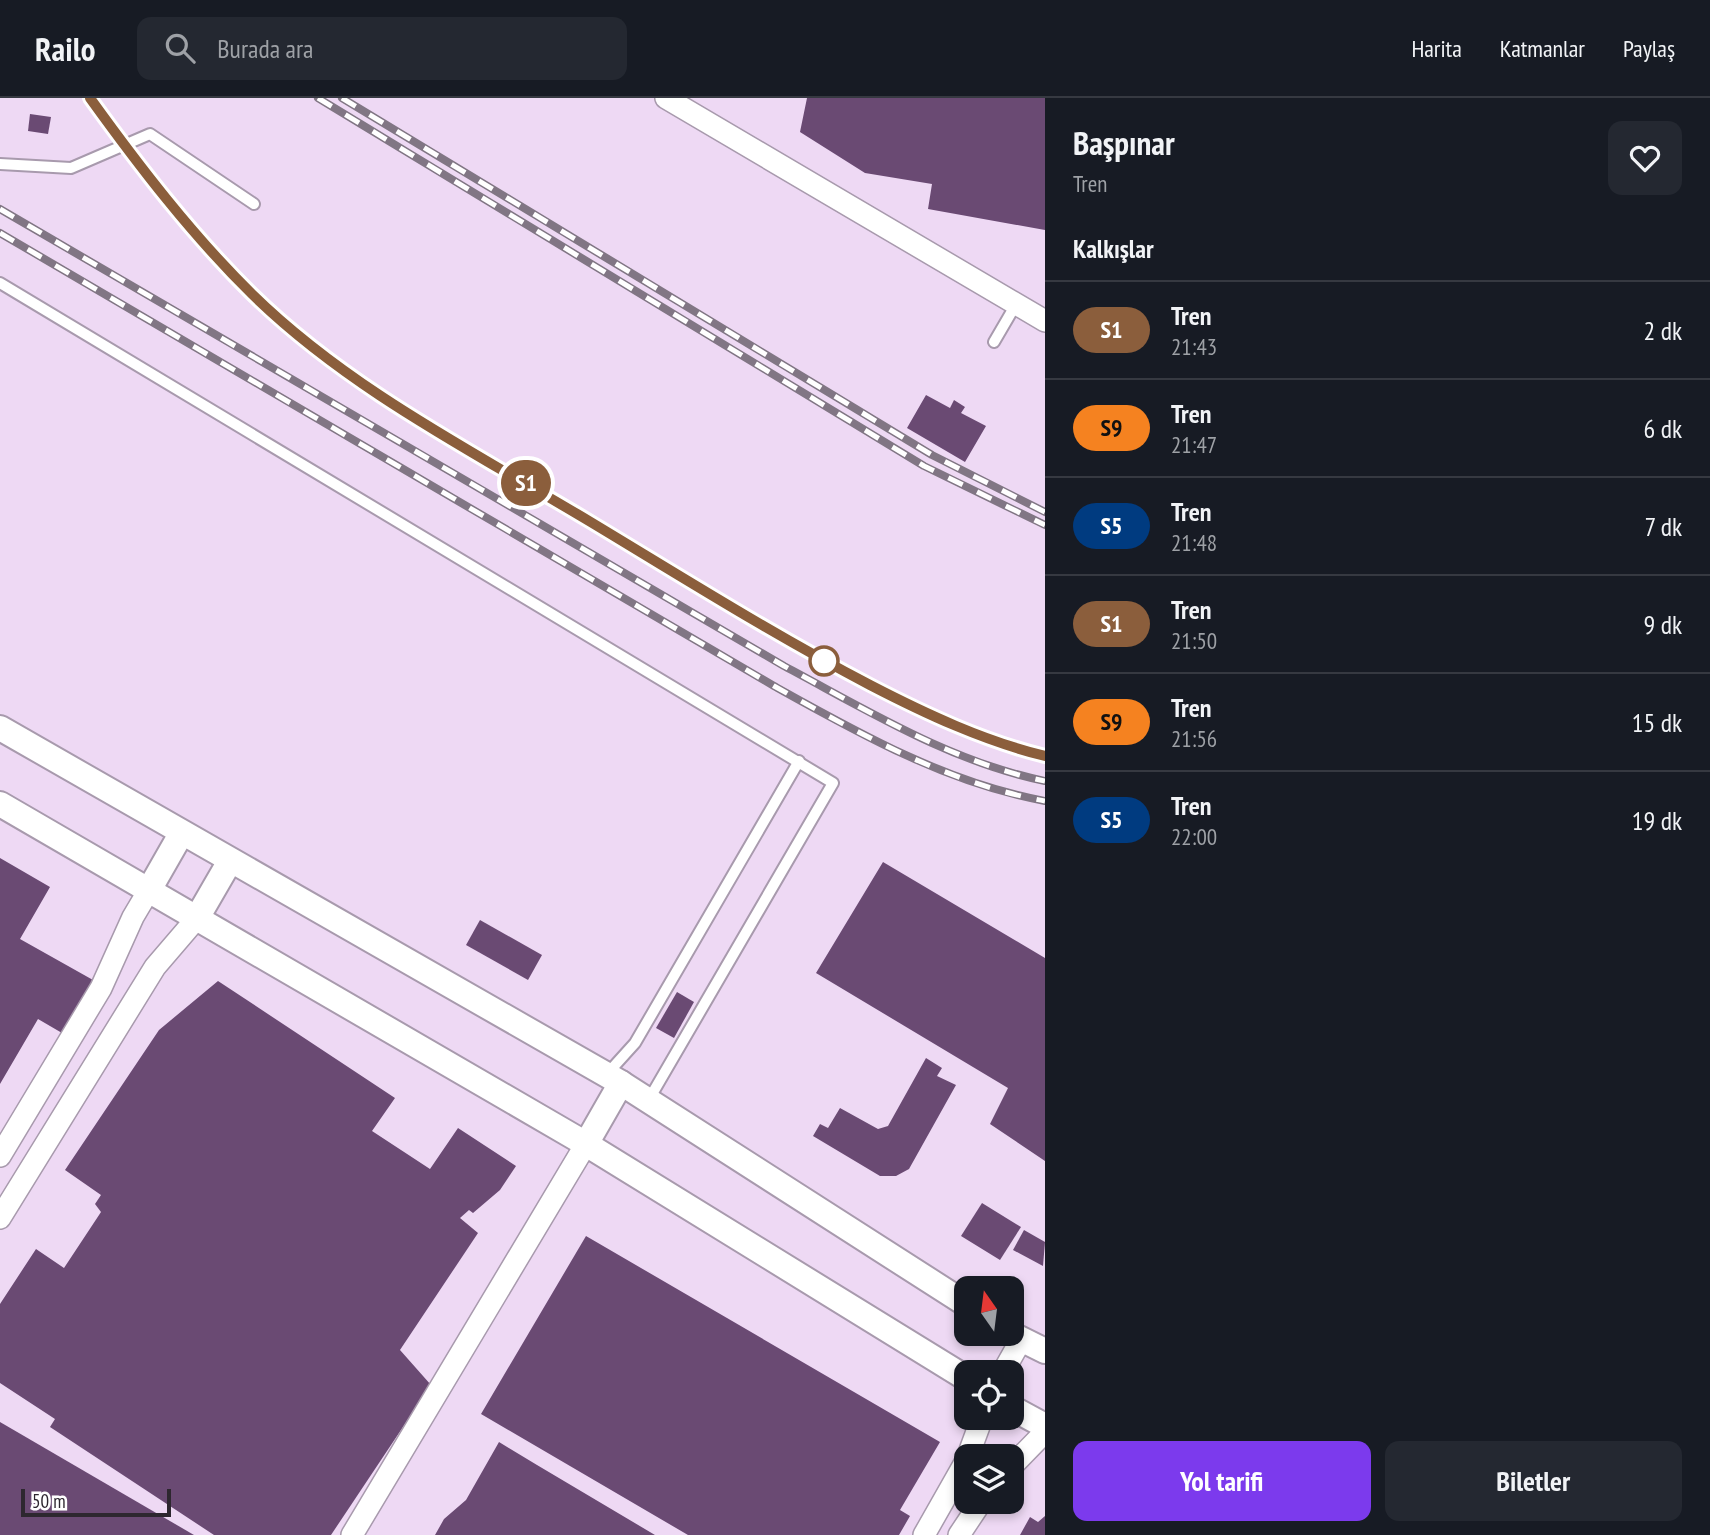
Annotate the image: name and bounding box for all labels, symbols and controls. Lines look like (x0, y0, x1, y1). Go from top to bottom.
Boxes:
search box (137, 17, 627, 80)
text: Railo (35, 27, 95, 70)
icon: search (161, 29, 199, 67)
text: Burada ara (217, 32, 314, 65)
text: Harita (1411, 33, 1462, 64)
text: Katmanlar (1500, 33, 1585, 64)
text: Paylaş (1623, 33, 1675, 64)
text: Başpınar (1073, 121, 1175, 164)
button: heart (1608, 121, 1682, 195)
text: Tren (1073, 169, 1107, 198)
text: Kalkışlar (1073, 232, 1154, 265)
text: Tren (1171, 299, 1212, 332)
text: S1 (1100, 314, 1123, 345)
text: 2 dk (1643, 314, 1682, 347)
text: 21:43 (1171, 332, 1217, 361)
text: Tren (1171, 397, 1212, 430)
text: S9 (1100, 412, 1123, 443)
text: 6 dk (1643, 412, 1682, 445)
text: 21:47 (1171, 430, 1217, 459)
line badge: S1 (494, 460, 558, 506)
text: S1 (515, 467, 537, 498)
text: Tren (1171, 495, 1212, 528)
text: S5 (1100, 510, 1123, 541)
text: 7 dk (1645, 510, 1682, 543)
text: 21:48 (1171, 528, 1217, 557)
text: Tren (1171, 593, 1212, 626)
text: S1 (1100, 608, 1123, 639)
text: 9 dk (1643, 608, 1682, 641)
text: 21:50 (1171, 626, 1217, 655)
unlabelled marker (809, 646, 839, 676)
text: Tren (1171, 691, 1212, 724)
text: S9 (1100, 706, 1123, 737)
text: 15 dk (1632, 706, 1682, 739)
text: 21:56 (1171, 724, 1217, 753)
text: Tren (1171, 789, 1212, 822)
text: S5 (1100, 804, 1123, 835)
text: 19 dk (1632, 804, 1682, 837)
text: 22:00 (1171, 822, 1217, 851)
north arrow (954, 1276, 1024, 1346)
map controls (954, 1276, 1024, 1514)
button: locate (954, 1360, 1024, 1430)
button: Yol tarifi (1073, 1441, 1371, 1521)
button: Biletler (1385, 1441, 1682, 1521)
button: layers (954, 1444, 1024, 1514)
scale bar (21, 1486, 172, 1518)
text: 50 m (32, 1489, 66, 1513)

